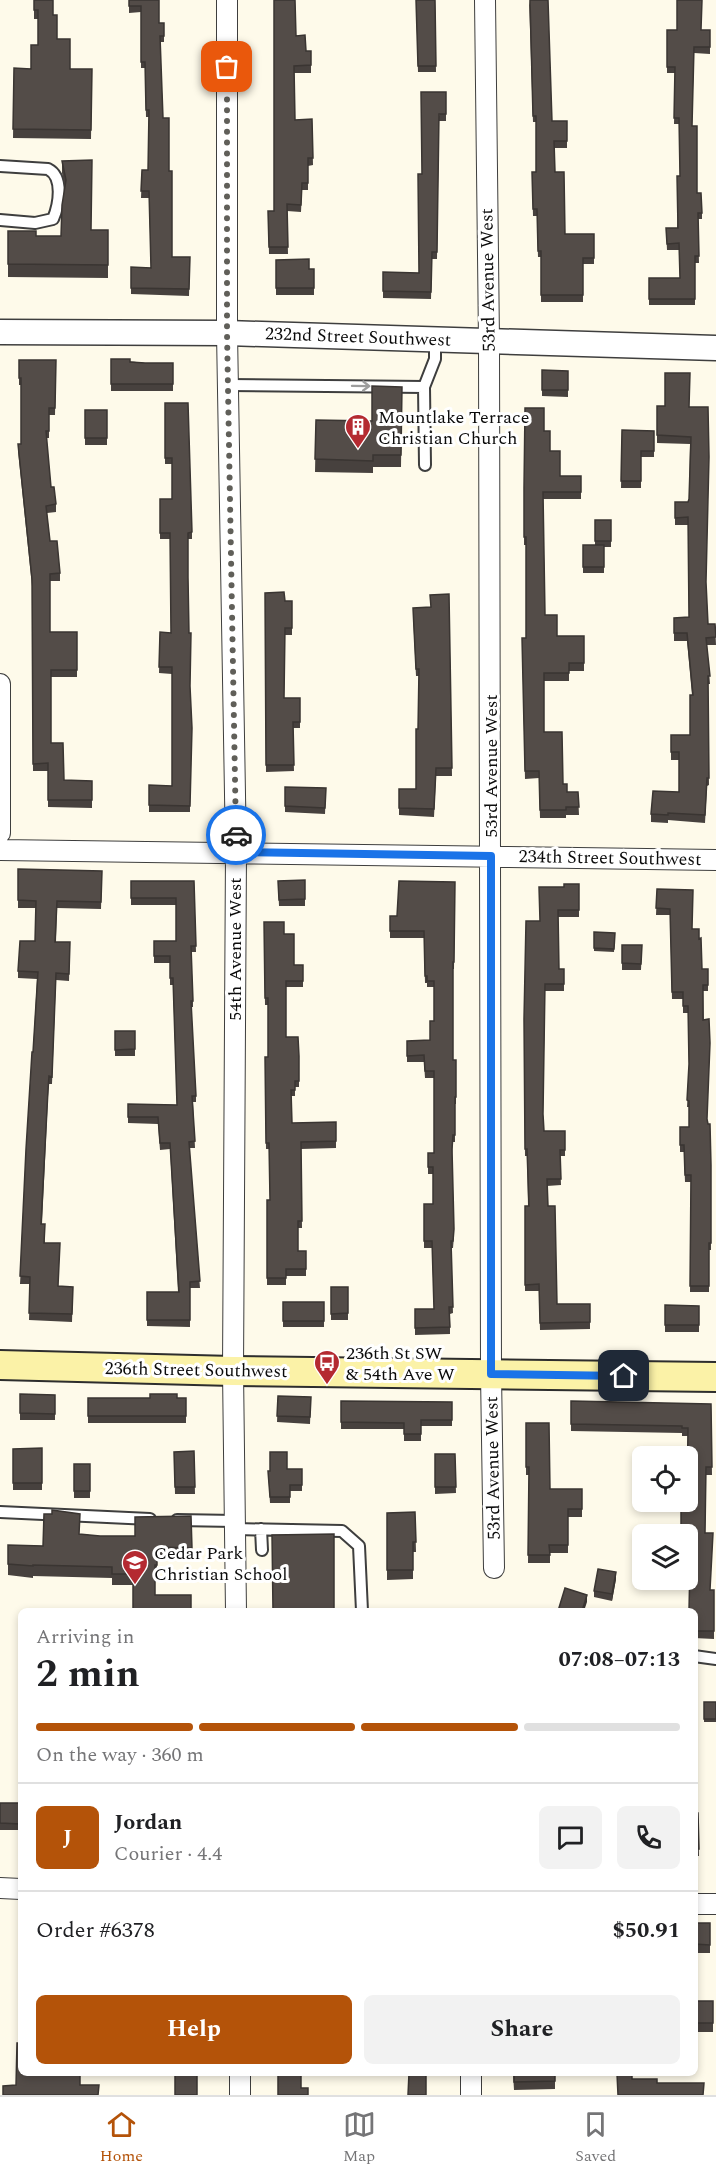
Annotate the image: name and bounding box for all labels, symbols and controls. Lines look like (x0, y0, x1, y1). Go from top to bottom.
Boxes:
pin (201, 41, 252, 92)
icon: bag (210, 50, 243, 83)
street label: 53rd Avenue West (473, 208, 503, 352)
street label: 232nd Street Southwest (264, 320, 452, 354)
one-way arrow (350, 380, 370, 392)
place label: Mountlake Terrace Christian Church (378, 404, 529, 452)
building icon: Mountlake Terrace Christian Church (343, 412, 373, 450)
street label: 53rd Avenue West (478, 694, 505, 838)
courier (206, 805, 266, 865)
icon: car (220, 819, 253, 852)
street label: 234th Street Southwest (518, 843, 702, 873)
street label: 54th Avenue West (222, 877, 249, 1021)
place label: 236th St SW & 54th Ave W (346, 1340, 455, 1388)
bus stop icon: 236th St SW & 54th Ave W (312, 1348, 342, 1386)
pin (598, 1350, 649, 1401)
street label: 236th Street Southwest (104, 1355, 288, 1385)
icon: home (607, 1359, 640, 1392)
street label: 53rd Avenue West (478, 1396, 508, 1540)
map controls (632, 1446, 698, 1590)
button: locate (632, 1446, 698, 1512)
button: layers (632, 1524, 698, 1590)
place label: Cedar Park Christian School (154, 1540, 288, 1588)
school or university icon: Cedar Park Christian School (120, 1548, 150, 1586)
text: Arriving in (36, 1622, 134, 1652)
text: 07:08–07:13 (558, 1643, 680, 1676)
text: 2 min (36, 1645, 140, 1704)
text: On the way · 360 m (36, 1740, 204, 1770)
text: Jordan (114, 1806, 182, 1839)
button: chat (539, 1806, 602, 1869)
button: phone (617, 1806, 680, 1869)
text: J (63, 1821, 72, 1854)
text: Courier · 4.4 (114, 1839, 222, 1869)
text: Order #6378 (36, 1914, 155, 1947)
text: $50.91 (612, 1914, 680, 1947)
button: Help (36, 1995, 352, 2064)
button: Share (364, 1995, 680, 2064)
tab: Home (100, 2108, 143, 2168)
tab: Map (343, 2108, 376, 2168)
tab: Saved (575, 2108, 616, 2168)

